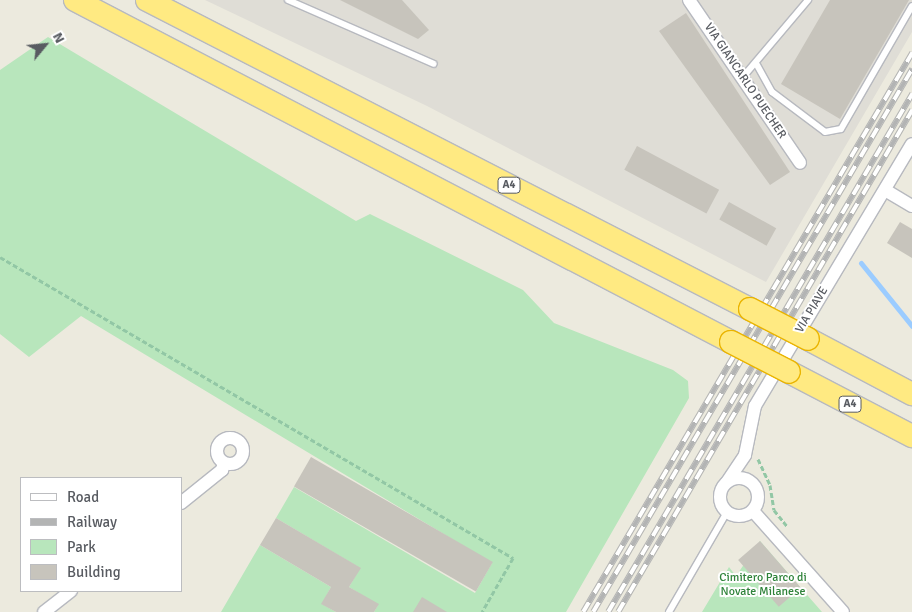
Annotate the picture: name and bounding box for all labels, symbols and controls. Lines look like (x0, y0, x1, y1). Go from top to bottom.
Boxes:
north arrow (20, 20, 70, 70)
street label: VIA GIANCARLO PUECHER (701, 20, 789, 142)
text: N (49, 29, 68, 46)
road number: A4 (496, 176, 522, 194)
street label: VIA PIAVE (793, 284, 831, 336)
road number: A4 (838, 396, 862, 412)
legend (20, 477, 182, 592)
text: Road (67, 488, 99, 506)
text: Railway (67, 513, 117, 531)
text: Park (67, 538, 96, 556)
text: Building (67, 563, 121, 581)
park label: Cimitero Parco di Novate Milanese (719, 571, 807, 599)

